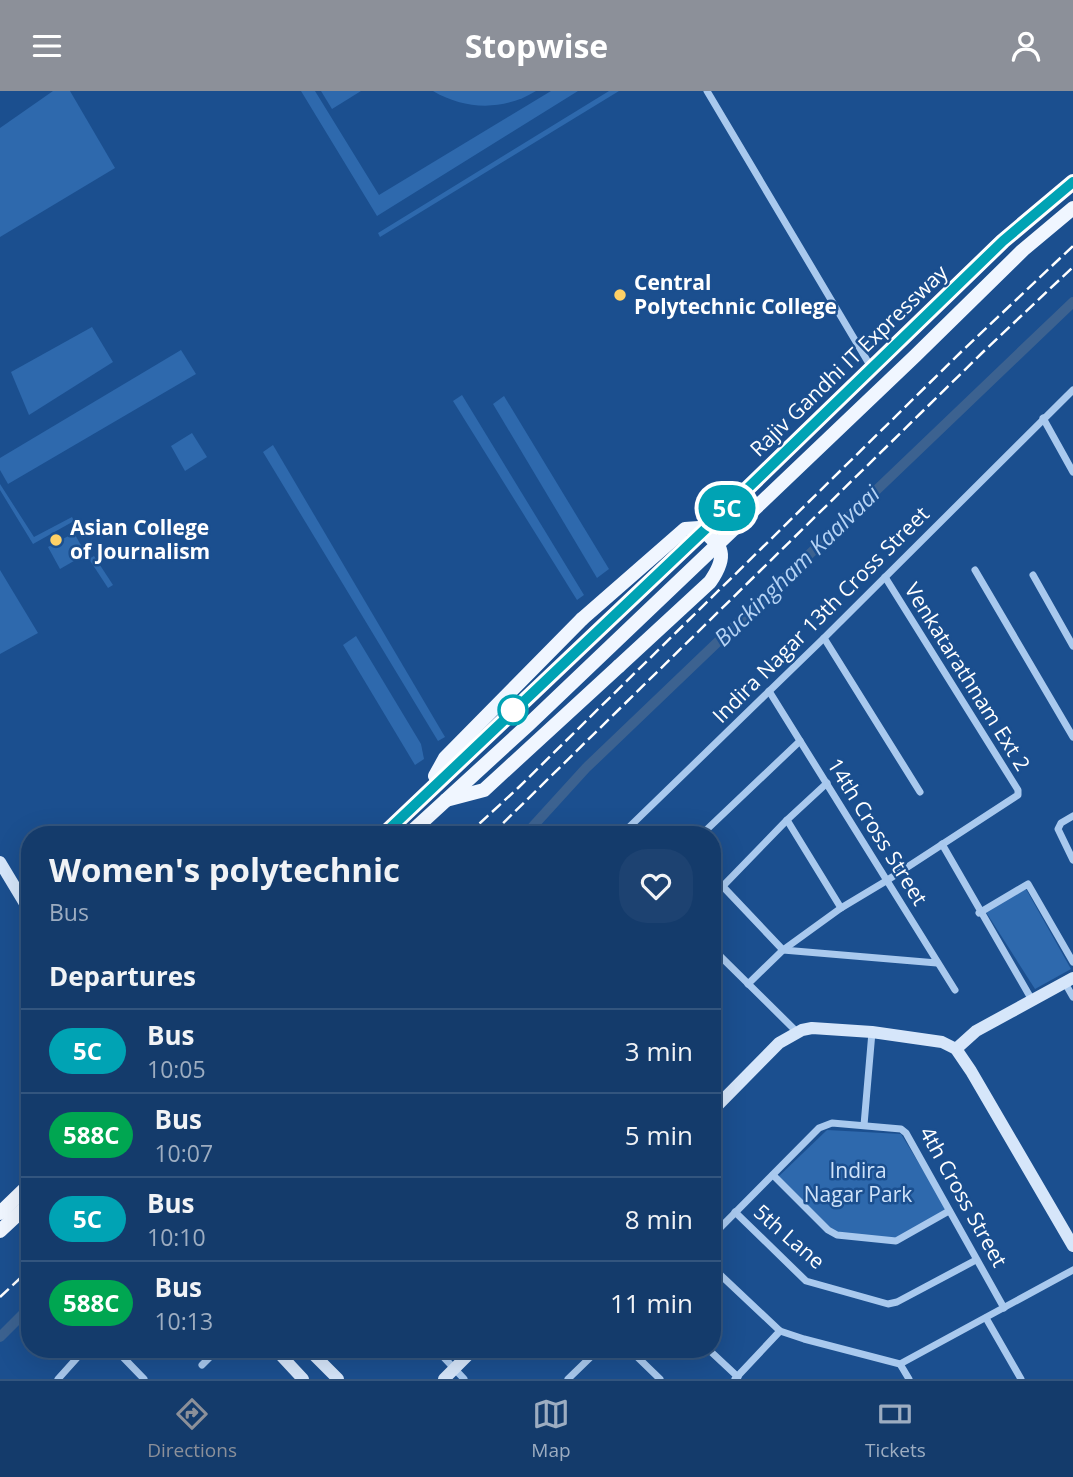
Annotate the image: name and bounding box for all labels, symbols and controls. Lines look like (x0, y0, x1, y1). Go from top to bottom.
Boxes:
text: Stopwise (465, 24, 608, 67)
icon: menu (28, 27, 66, 65)
icon: person (1007, 27, 1045, 65)
street label: Rajiv Gandhi IT Expressway (743, 258, 954, 462)
place label: Central Polytechnic College (634, 268, 837, 320)
marker: Central Polytechnic College (612, 287, 628, 303)
water label: Buckingham Kaalvaai (706, 477, 887, 653)
line badge: 5C (696, 485, 758, 531)
text: 5C (712, 491, 742, 524)
street label: Indira Nagar 13th Cross Street (706, 500, 935, 729)
place label: Asian College of Journalism (70, 513, 210, 565)
marker: Asian College of Journalism (48, 532, 64, 548)
street label: Venkatarathnam Ext 2 (899, 577, 1037, 776)
unlabelled marker (498, 695, 528, 725)
street label: 14th Cross Street (821, 753, 934, 910)
text: Women's polytechnic (49, 847, 400, 892)
button: heart (619, 849, 693, 923)
text: Bus (49, 896, 89, 928)
text: Departures (49, 958, 196, 994)
text: Bus (147, 1017, 194, 1053)
text: 3 min (625, 1033, 693, 1069)
text: 5C (73, 1034, 102, 1067)
text: 10:05 (147, 1053, 206, 1085)
text: Bus (154, 1101, 202, 1137)
text: 5 min (625, 1117, 693, 1153)
text: 588C (63, 1118, 119, 1151)
street label: 4th Cross Street (914, 1121, 1014, 1272)
text: 10:07 (154, 1137, 213, 1169)
park label: Indira Nagar Park (804, 1156, 912, 1208)
text: Bus (147, 1185, 194, 1221)
street label: 5th Lane (748, 1198, 831, 1275)
text: 8 min (625, 1201, 693, 1237)
text: 5C (73, 1202, 102, 1235)
text: 10:10 (147, 1221, 206, 1253)
text: Bus (154, 1269, 202, 1305)
text: 11 min (610, 1285, 693, 1321)
text: 588C (63, 1286, 119, 1319)
text: 10:13 (154, 1305, 213, 1337)
tab: Directions (147, 1395, 237, 1463)
tab: Map (531, 1395, 571, 1463)
tab: Tickets (865, 1395, 926, 1463)

